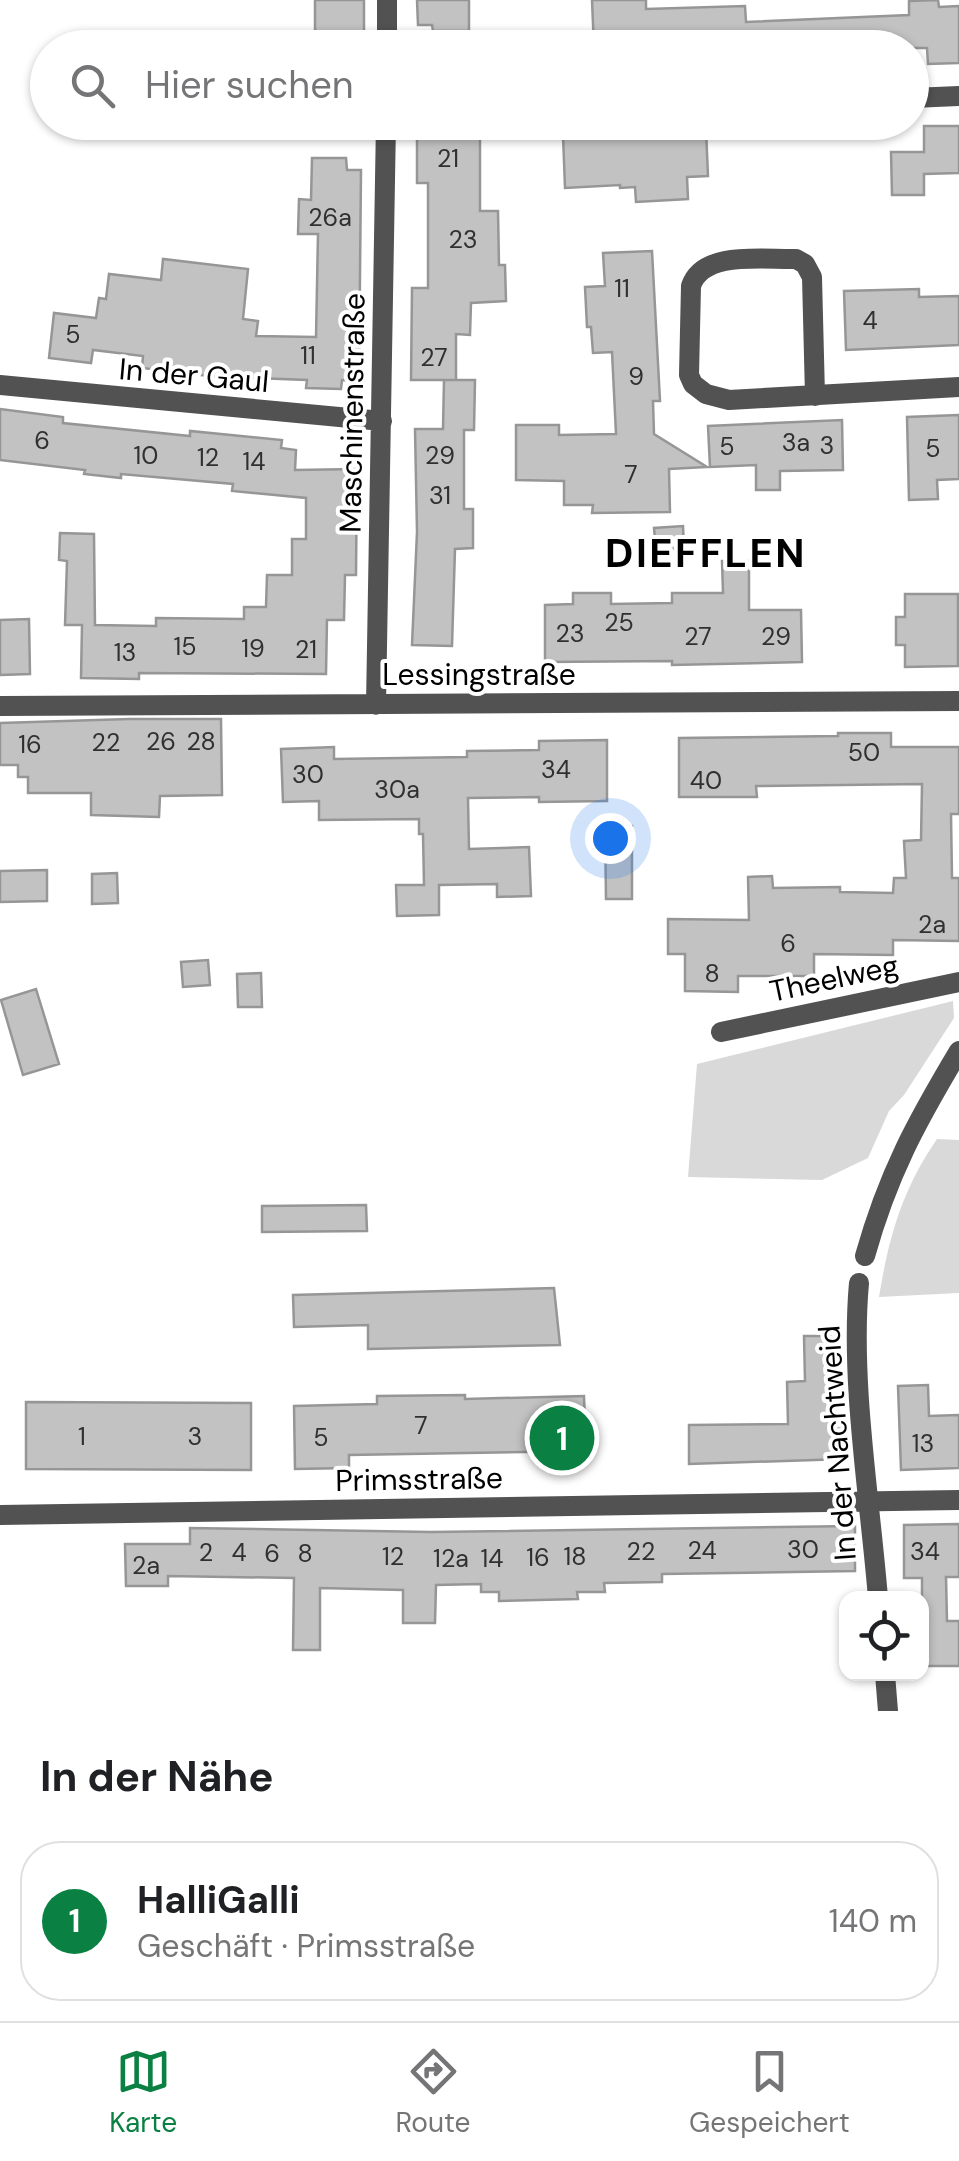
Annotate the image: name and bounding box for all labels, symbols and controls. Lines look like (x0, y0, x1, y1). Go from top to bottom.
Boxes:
search box (30, 30, 929, 140)
icon: search (65, 58, 120, 113)
text: Hier suchen (145, 60, 354, 110)
house number: 21 (437, 142, 459, 175)
house number: 26a (308, 201, 352, 234)
house number: 23 (448, 223, 478, 256)
house number: 11 (614, 272, 630, 305)
street label: Maschinenstraße (330, 293, 374, 533)
house number: 4 (862, 304, 878, 337)
house number: 5 (65, 318, 81, 351)
house number: 11 (300, 339, 316, 372)
house number: 27 (420, 341, 448, 374)
street label: In der Gaul (118, 349, 270, 401)
house number: 9 (628, 360, 644, 393)
house number: 6 (34, 424, 50, 457)
house number: 3a (782, 426, 810, 459)
house number: 3 (820, 429, 834, 462)
house number: 5 (719, 430, 735, 463)
house number: 5 (925, 432, 941, 465)
house number: 10 (134, 439, 158, 472)
house number: 29 (425, 439, 455, 472)
house number: 12 (197, 441, 219, 474)
house number: 14 (243, 445, 265, 478)
house number: 7 (624, 458, 638, 491)
house number: 31 (429, 479, 451, 512)
district label: DIEFFLEN (605, 527, 807, 579)
house number: 25 (604, 606, 634, 639)
house number: 23 (555, 617, 585, 650)
house number: 27 (684, 620, 712, 653)
house number: 29 (761, 620, 791, 653)
house number: 15 (173, 630, 197, 663)
house number: 19 (241, 632, 265, 665)
house number: 21 (295, 633, 317, 666)
house number: 13 (114, 636, 136, 669)
street label: Lessingstraße (382, 655, 576, 694)
house number: 26 (146, 725, 176, 758)
house number: 28 (186, 725, 216, 758)
house number: 22 (92, 726, 120, 759)
house number: 16 (18, 728, 42, 761)
house number: 50 (848, 736, 880, 769)
house number: 34 (541, 753, 571, 786)
house number: 30 (292, 758, 324, 791)
house number: 40 (690, 764, 722, 797)
house number: 30a (374, 773, 420, 806)
your location (585, 813, 636, 864)
house number: 2a (918, 908, 946, 941)
house number: 6 (780, 927, 796, 960)
street label: Theelweg (766, 945, 902, 1011)
house number: 8 (704, 957, 720, 990)
street label: In der Nachtweid (809, 1324, 865, 1562)
pin: 1 (530, 1400, 594, 1476)
house number: 7 (414, 1409, 428, 1442)
house number: 1 (78, 1420, 86, 1453)
house number: 3 (188, 1420, 202, 1453)
house number: 5 (313, 1421, 329, 1454)
house number: 13 (912, 1427, 934, 1460)
street label: Primsstraße (335, 1458, 503, 1500)
house number: 30 (787, 1533, 819, 1566)
house number: 24 (687, 1534, 717, 1567)
house number: 22 (627, 1535, 655, 1568)
house number: 34 (910, 1535, 940, 1568)
house number: 2 (199, 1536, 213, 1569)
house number: 4 (231, 1536, 247, 1569)
house number: 6 (264, 1537, 280, 1570)
house number: 8 (297, 1537, 313, 1570)
house number: 12 (382, 1540, 404, 1573)
house number: 18 (563, 1540, 587, 1573)
house number: 16 (526, 1541, 550, 1574)
house number: 12a (433, 1542, 469, 1575)
house number: 14 (481, 1542, 503, 1575)
house number: 2a (132, 1549, 160, 1582)
map controls (839, 1591, 929, 1681)
button: locate (839, 1591, 929, 1681)
text: In der Nähe (40, 1749, 274, 1804)
text: HalliGalli (137, 1875, 300, 1925)
text: 1 (69, 1900, 80, 1942)
text: 140 m (829, 1900, 917, 1942)
text: Geschäft · Primsstraße (137, 1925, 475, 1967)
tab: Karte (109, 2044, 177, 2141)
tab: Route (396, 2044, 471, 2141)
tab: Gespeichert (689, 2044, 850, 2141)

